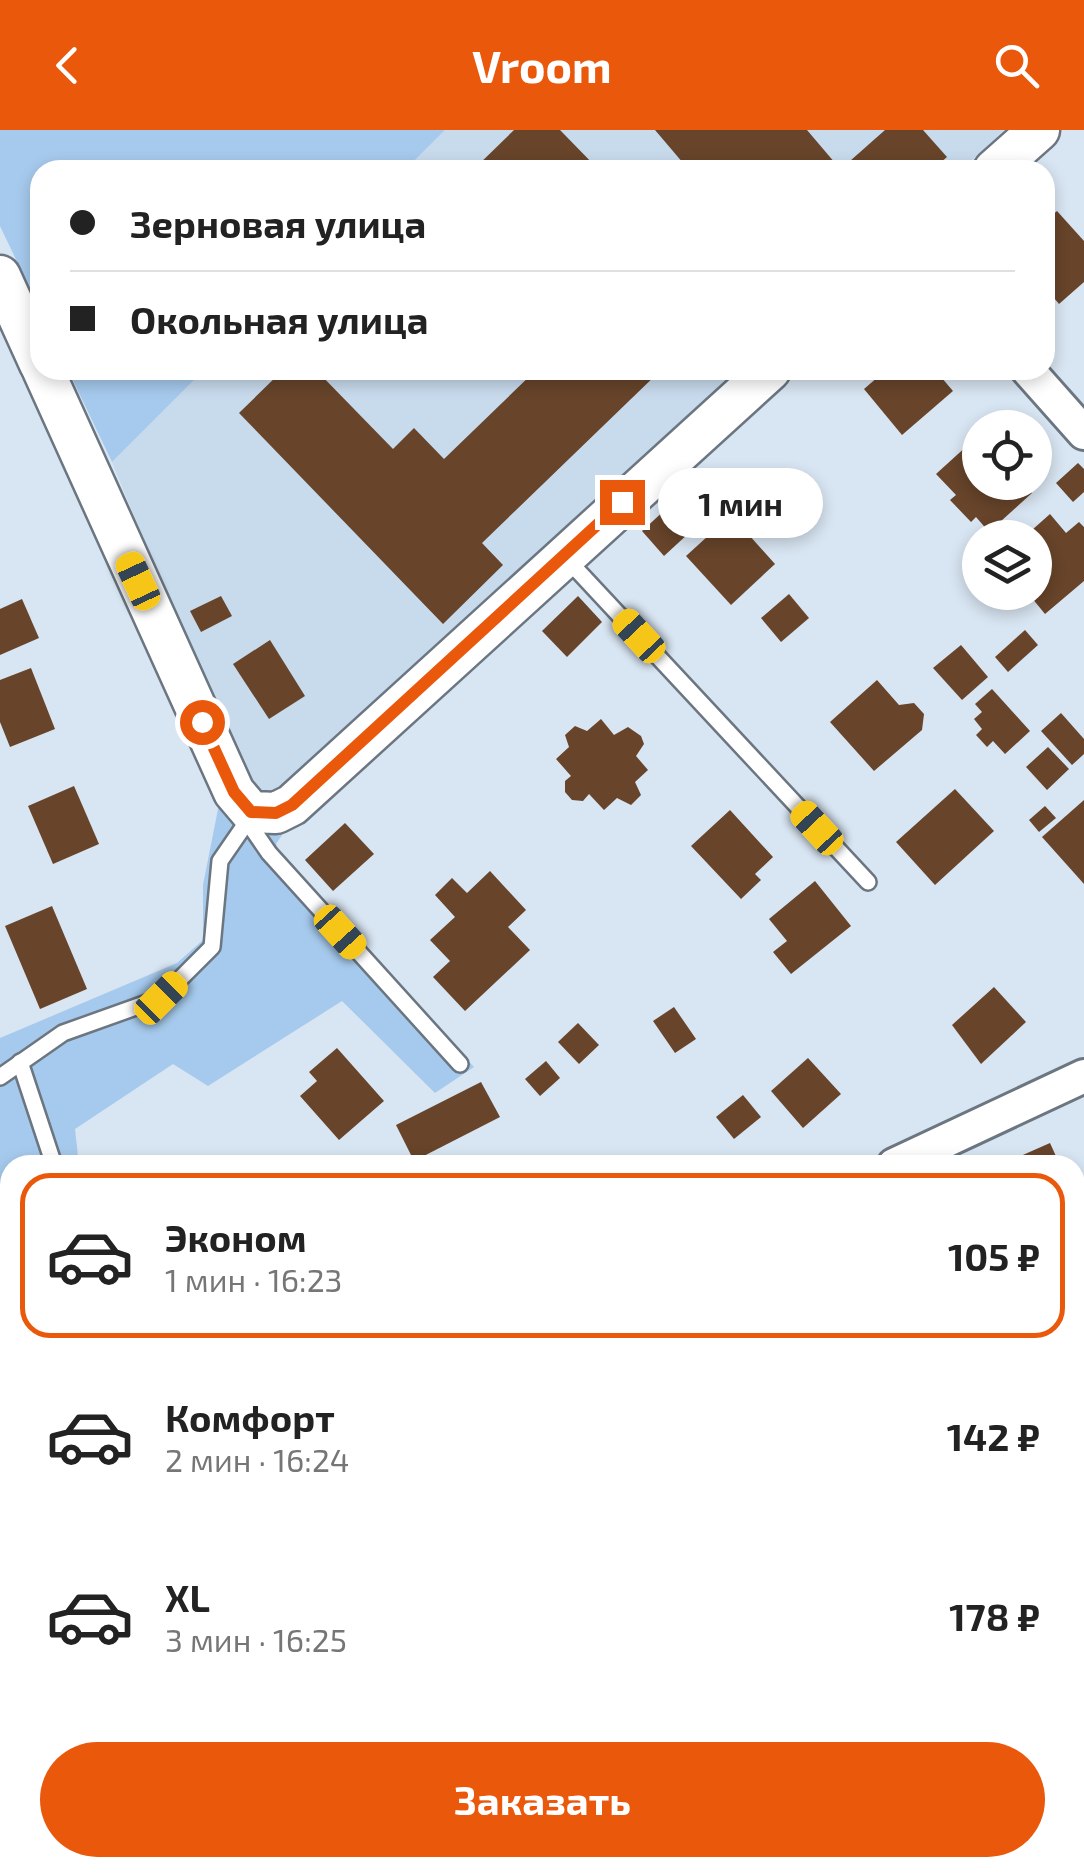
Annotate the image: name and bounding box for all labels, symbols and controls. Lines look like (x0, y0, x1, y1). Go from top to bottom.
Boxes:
icon: back (40, 38, 95, 93)
text: Vroom (472, 38, 612, 92)
icon: search (989, 38, 1044, 93)
text: Зерновая улица (130, 200, 426, 246)
text: Окольная улица (130, 296, 429, 342)
map controls (962, 410, 1052, 610)
button: locate (962, 410, 1052, 500)
callout: 1 мин (657, 467, 822, 537)
route end (600, 480, 645, 525)
text: 1 мин (698, 484, 783, 522)
button: layers (962, 520, 1052, 610)
car (112, 547, 164, 615)
car (608, 604, 670, 668)
route start (180, 700, 225, 745)
car (786, 796, 848, 860)
car (309, 900, 371, 964)
car (129, 966, 193, 1030)
icon: car (45, 1211, 135, 1301)
text: Эконом (165, 1214, 307, 1260)
text: 105 ₽ (948, 1233, 1040, 1279)
text: 1 мин · 16:23 (165, 1260, 342, 1298)
icon: car (45, 1391, 135, 1481)
text: Комфорт (165, 1394, 335, 1440)
text: 142 ₽ (947, 1413, 1040, 1459)
text: 2 мин · 16:24 (165, 1440, 350, 1478)
icon: car (45, 1571, 135, 1661)
text: XL (165, 1574, 210, 1620)
text: 178 ₽ (949, 1593, 1040, 1639)
text: 3 мин · 16:25 (165, 1620, 347, 1658)
button: Заказать (40, 1742, 1045, 1857)

